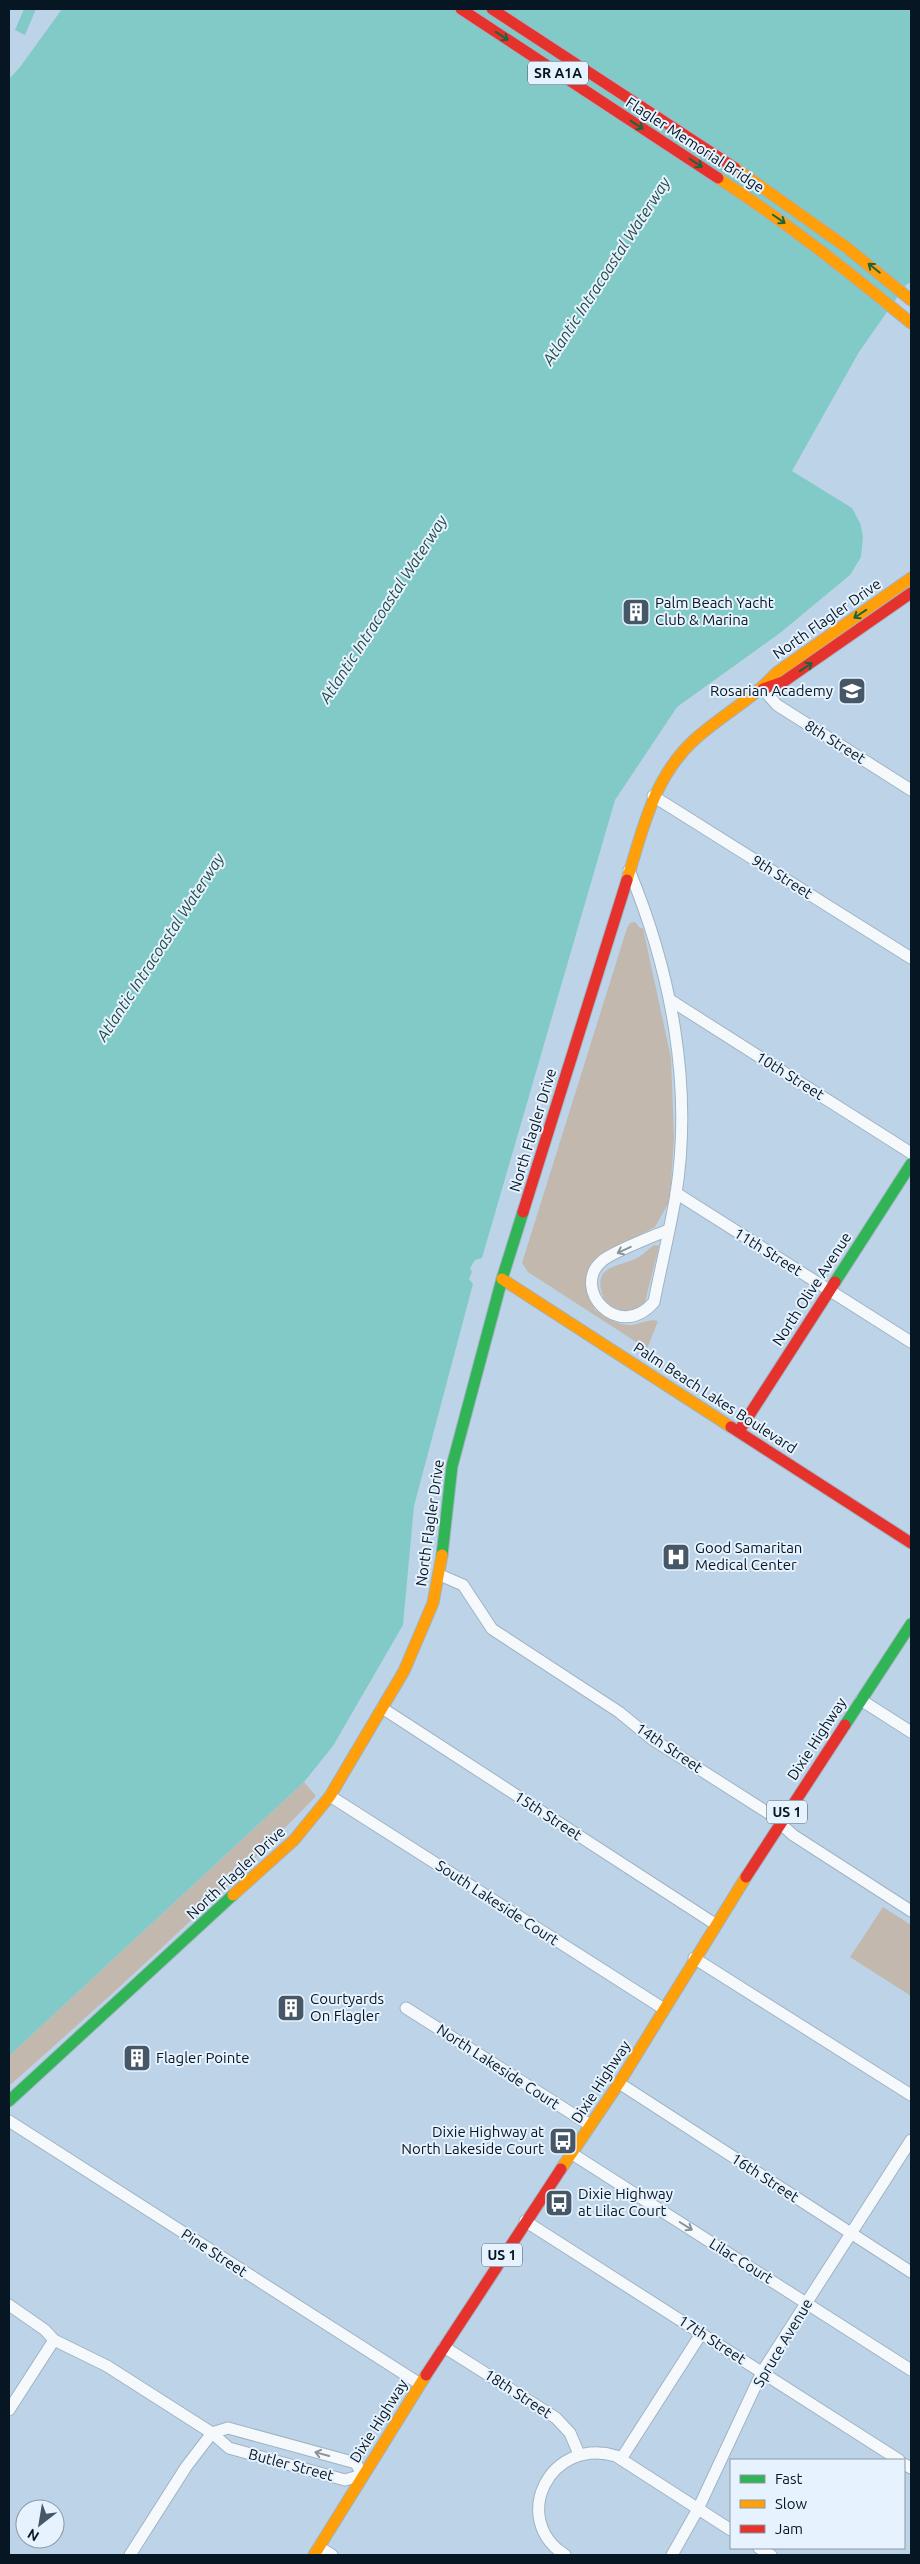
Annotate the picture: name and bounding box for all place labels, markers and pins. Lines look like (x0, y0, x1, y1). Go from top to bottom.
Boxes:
place label: Palm Beach Yacht Club & Marina (655, 594, 774, 628)
building icon: Palm Beach Yacht Club & Marina (621, 597, 651, 627)
school or university icon: Rosarian Academy (837, 676, 867, 706)
place label: Rosarian Academy (710, 682, 833, 699)
place label: Good Samaritan Medical Center (695, 1539, 802, 1573)
hospital icon: Good Samaritan Medical Center (661, 1542, 691, 1572)
place label: Courtyards On Flagler (310, 1990, 384, 2024)
building icon: Courtyards On Flagler (276, 1993, 306, 2023)
building icon: Flagler Pointe (122, 2043, 152, 2073)
place label: Flagler Pointe (156, 2049, 249, 2066)
place label: Dixie Highway at North Lakeside Court (401, 2123, 544, 2157)
bus stop icon: Dixie Highway at North Lakeside Court (548, 2126, 578, 2156)
place label: Dixie Highway at Lilac Court (578, 2185, 673, 2219)
bus stop icon: Dixie Highway at Lilac Court (544, 2188, 574, 2218)

